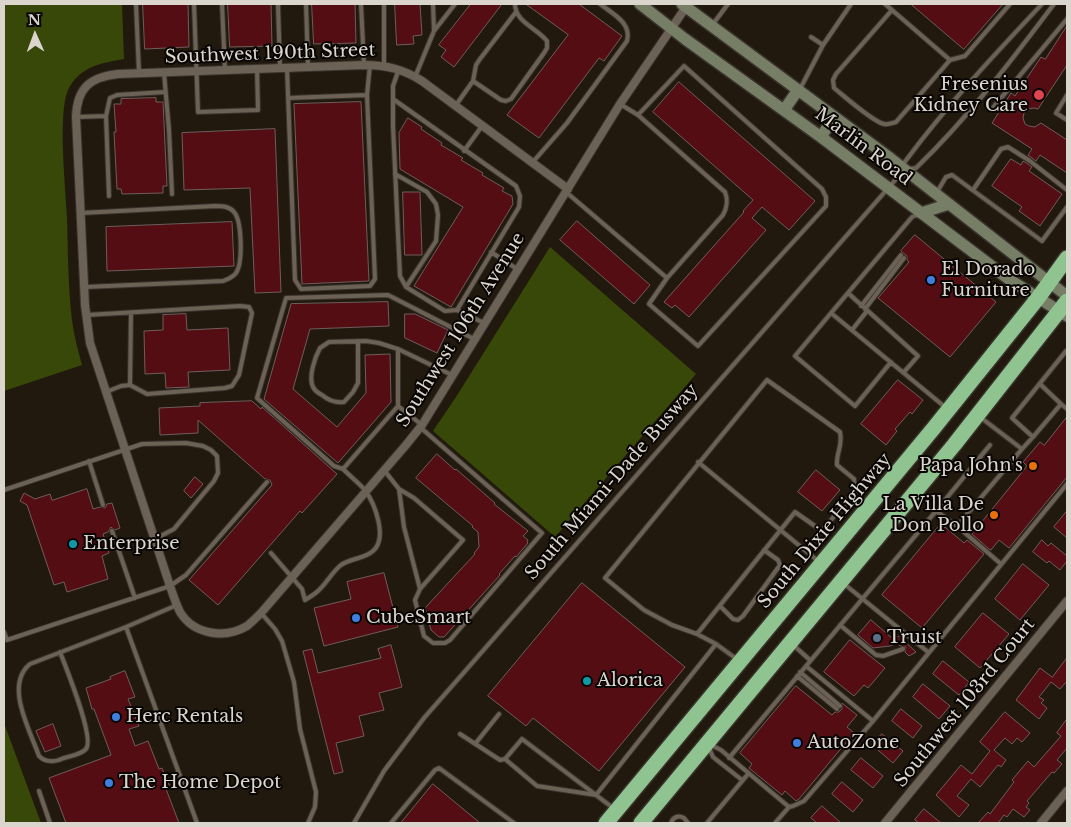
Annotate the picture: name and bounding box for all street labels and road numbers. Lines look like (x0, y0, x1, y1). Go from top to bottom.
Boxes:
street label: Southwest 190th Street (164, 40, 376, 68)
street label: Marlin Road (810, 104, 916, 190)
street label: Southwest 106th Avenue (392, 229, 530, 431)
street label: South Miami-Dade Busway (521, 380, 703, 584)
street label: South Dixie Highway (754, 449, 896, 613)
street label: Southwest 103rd Court (890, 614, 1040, 792)

